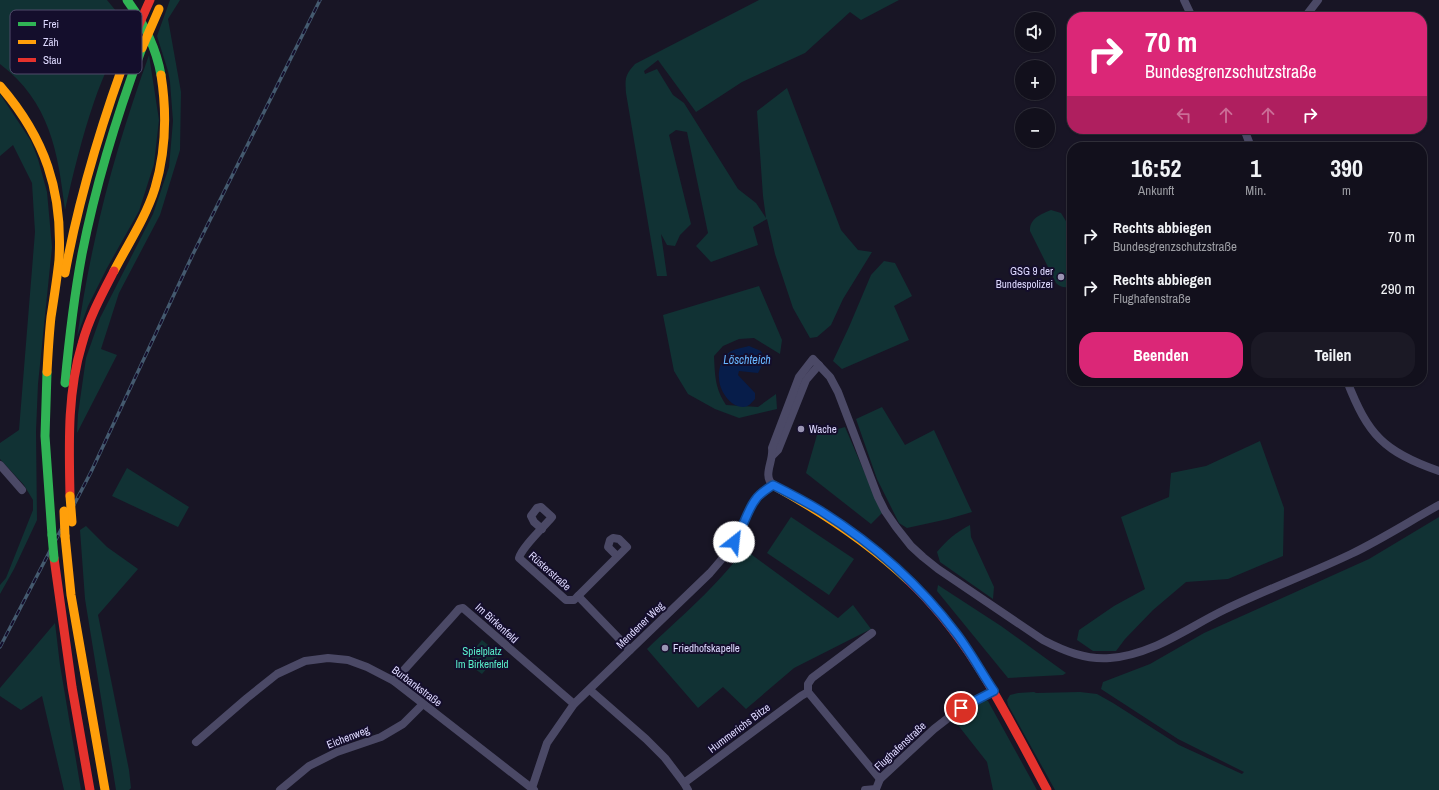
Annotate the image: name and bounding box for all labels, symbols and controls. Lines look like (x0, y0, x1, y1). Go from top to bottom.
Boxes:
legend (10, 10, 142, 74)
map controls (1015, 12, 1055, 148)
button: sound (1015, 12, 1055, 52)
text: Frei (43, 17, 59, 31)
text: 70 m (1145, 23, 1197, 61)
icon: right (1079, 28, 1131, 80)
text: Zäh (43, 35, 59, 49)
text: Stau (43, 53, 62, 67)
text: Bundesgrenzschutzstraße (1145, 59, 1316, 84)
button: + (1015, 60, 1055, 100)
icon: left (1173, 104, 1195, 126)
icon: ahead (1215, 104, 1237, 126)
icon: ahead (1257, 104, 1279, 126)
icon: right (1299, 104, 1321, 126)
button: − (1015, 108, 1055, 148)
text: 16:52 (1131, 152, 1181, 184)
text: 1 (1250, 152, 1261, 184)
text: 390 (1330, 152, 1363, 184)
text: Ankunft (1138, 182, 1174, 199)
text: Min. (1245, 182, 1266, 199)
text: m (1342, 182, 1351, 199)
text: Rechts abbiegen (1113, 217, 1211, 238)
icon: right (1079, 225, 1101, 247)
text: 70 m (1388, 226, 1415, 247)
text: Bundesgrenzschutzstraße (1113, 238, 1237, 255)
place label: GSG 9 der Bundespolizei (996, 264, 1053, 291)
text: Rechts abbiegen (1113, 269, 1211, 290)
marker: GSG 9 der Bundespolizei (1056, 272, 1066, 282)
icon: right (1079, 277, 1101, 299)
text: 290 m (1381, 278, 1415, 299)
text: Flughafenstraße (1113, 290, 1191, 307)
button: Beenden (1079, 332, 1243, 378)
button: Teilen (1251, 332, 1415, 378)
water label: Löschteich (723, 352, 771, 368)
place label: Wache (809, 422, 837, 436)
marker: Wache (796, 424, 806, 434)
position arrow (713, 521, 755, 563)
street label: Rüsterstraße (526, 548, 574, 594)
street label: Mendener Weg (613, 599, 667, 651)
street label: Im Birkenfeld (473, 600, 521, 646)
place label: Friedhofskapelle (673, 641, 740, 655)
marker: Friedhofskapelle (660, 643, 670, 653)
park label: Spielplatz Im Birkenfeld (455, 644, 509, 671)
street label: Burbankstraße (389, 663, 445, 709)
pin (944, 691, 978, 725)
icon: arrive (950, 697, 972, 719)
street label: Hummerichs Bitze (705, 700, 773, 756)
street label: Flughafenstraße (871, 718, 929, 774)
street label: Eichenweg (325, 722, 371, 752)

